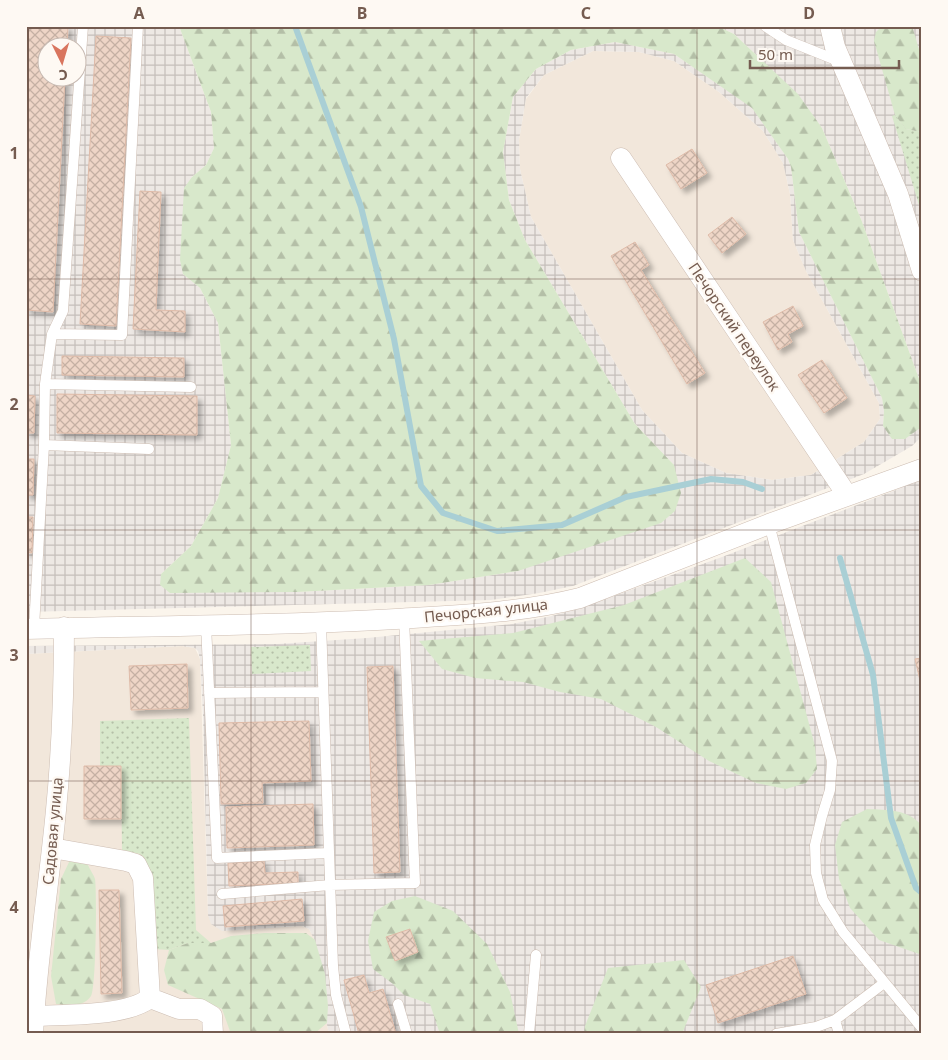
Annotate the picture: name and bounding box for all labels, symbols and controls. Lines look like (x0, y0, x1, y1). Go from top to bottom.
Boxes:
text: A (133, 2, 145, 24)
text: B (357, 2, 367, 24)
text: C (581, 2, 591, 24)
text: D (803, 2, 815, 24)
north arrow (38, 38, 88, 88)
scale bar (750, 38, 899, 70)
text: 50 m (758, 44, 793, 64)
text: С (58, 66, 69, 85)
text: 1 (9, 142, 19, 164)
street label: Печорский переулок (684, 258, 785, 395)
text: 2 (9, 393, 19, 415)
street label: Печорская улица (423, 594, 549, 626)
text: 3 (9, 644, 19, 666)
street label: Садовая улица (37, 776, 67, 886)
text: 4 (9, 896, 19, 918)

